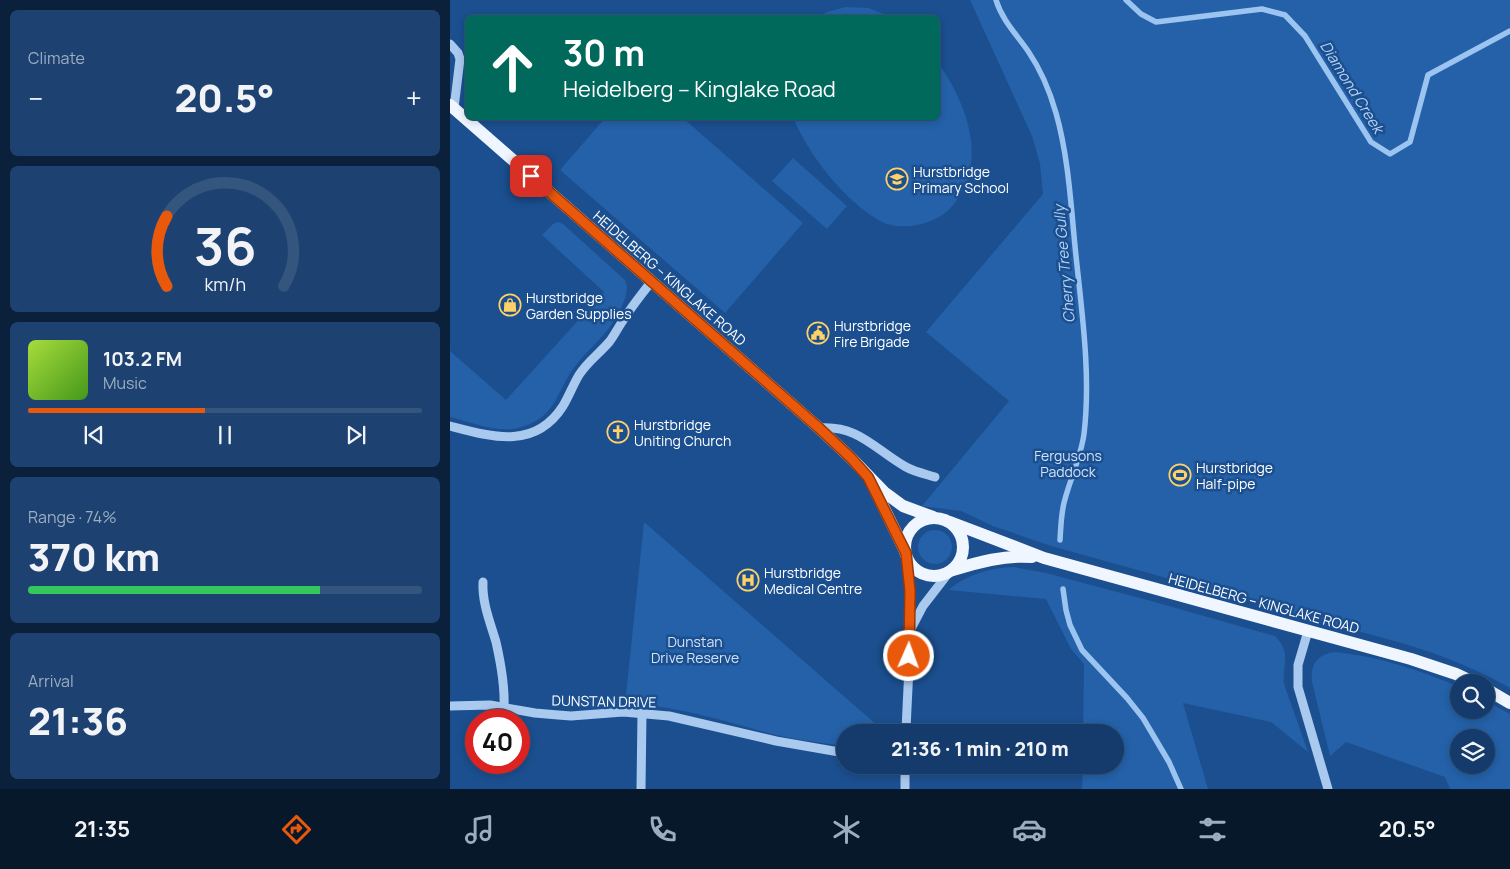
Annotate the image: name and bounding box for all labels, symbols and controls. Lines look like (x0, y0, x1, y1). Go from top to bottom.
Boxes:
text: 30 m (563, 29, 645, 77)
icon: ahead (480, 35, 545, 100)
water label: Diamond Creek (1315, 37, 1390, 139)
text: Climate (28, 47, 85, 69)
text: 20.5° (174, 71, 275, 123)
text: Heidelberg – Kinglake Road (563, 74, 836, 104)
text: − (28, 79, 43, 117)
text: + (406, 79, 422, 117)
pin (510, 155, 552, 197)
icon: arrive (517, 162, 545, 190)
place label: Hurstbridge Primary School (913, 162, 1009, 197)
school or university icon: Hurstbridge Primary School (885, 167, 909, 191)
water label: Cherry Tree Gully (1048, 202, 1080, 324)
street label: HEIDELBERG – KINGLAKE ROAD (589, 206, 751, 350)
text: 36 (194, 210, 256, 281)
text: km/h (204, 272, 246, 296)
place label: Hurstbridge Garden Supplies (526, 288, 632, 323)
shop icon: Hurstbridge Garden Supplies (498, 293, 522, 317)
place label: Hurstbridge Fire Brigade (834, 316, 911, 351)
public building icon: Hurstbridge Fire Brigade (806, 321, 830, 345)
text: 103.2 FM (103, 346, 182, 372)
text: Music (103, 372, 147, 394)
place label: Hurstbridge Uniting Church (634, 415, 731, 450)
church icon: Hurstbridge Uniting Church (606, 420, 630, 444)
icon: previous (80, 421, 108, 449)
icon: pause (211, 421, 239, 449)
icon: next (342, 421, 370, 449)
park label: Fergusons Paddock (1034, 446, 1102, 481)
place label: Hurstbridge Half-pipe (1196, 458, 1273, 493)
sports icon: Hurstbridge Half-pipe (1168, 463, 1192, 487)
text: Range · 74% (28, 506, 117, 528)
text: 370 km (28, 530, 160, 582)
place label: Hurstbridge Medical Centre (764, 563, 862, 598)
hospital icon: Hurstbridge Medical Centre (736, 568, 760, 592)
street label: HEIDELBERG – KINGLAKE ROAD (1166, 568, 1362, 638)
position arrow (882, 629, 934, 681)
park label: Dunstan Drive Reserve (651, 632, 739, 667)
text: Arrival (28, 670, 74, 692)
map controls (1450, 674, 1495, 774)
button: search (1450, 674, 1495, 719)
street label: DUNSTAN DRIVE (551, 691, 657, 711)
text: 21:36 (28, 694, 128, 746)
speed limit sign: 40 (465, 709, 530, 774)
button: layers (1450, 729, 1495, 774)
text: 21:36 · 1 min · 210 m (891, 736, 1069, 762)
icon: directions (279, 812, 314, 847)
icon: music (462, 812, 497, 847)
icon: phone (645, 812, 680, 847)
icon: climate (829, 812, 864, 847)
icon: car (1012, 812, 1047, 847)
icon: filters (1195, 812, 1230, 847)
text: 21:35 (74, 814, 130, 844)
text: 20.5° (1379, 814, 1436, 844)

